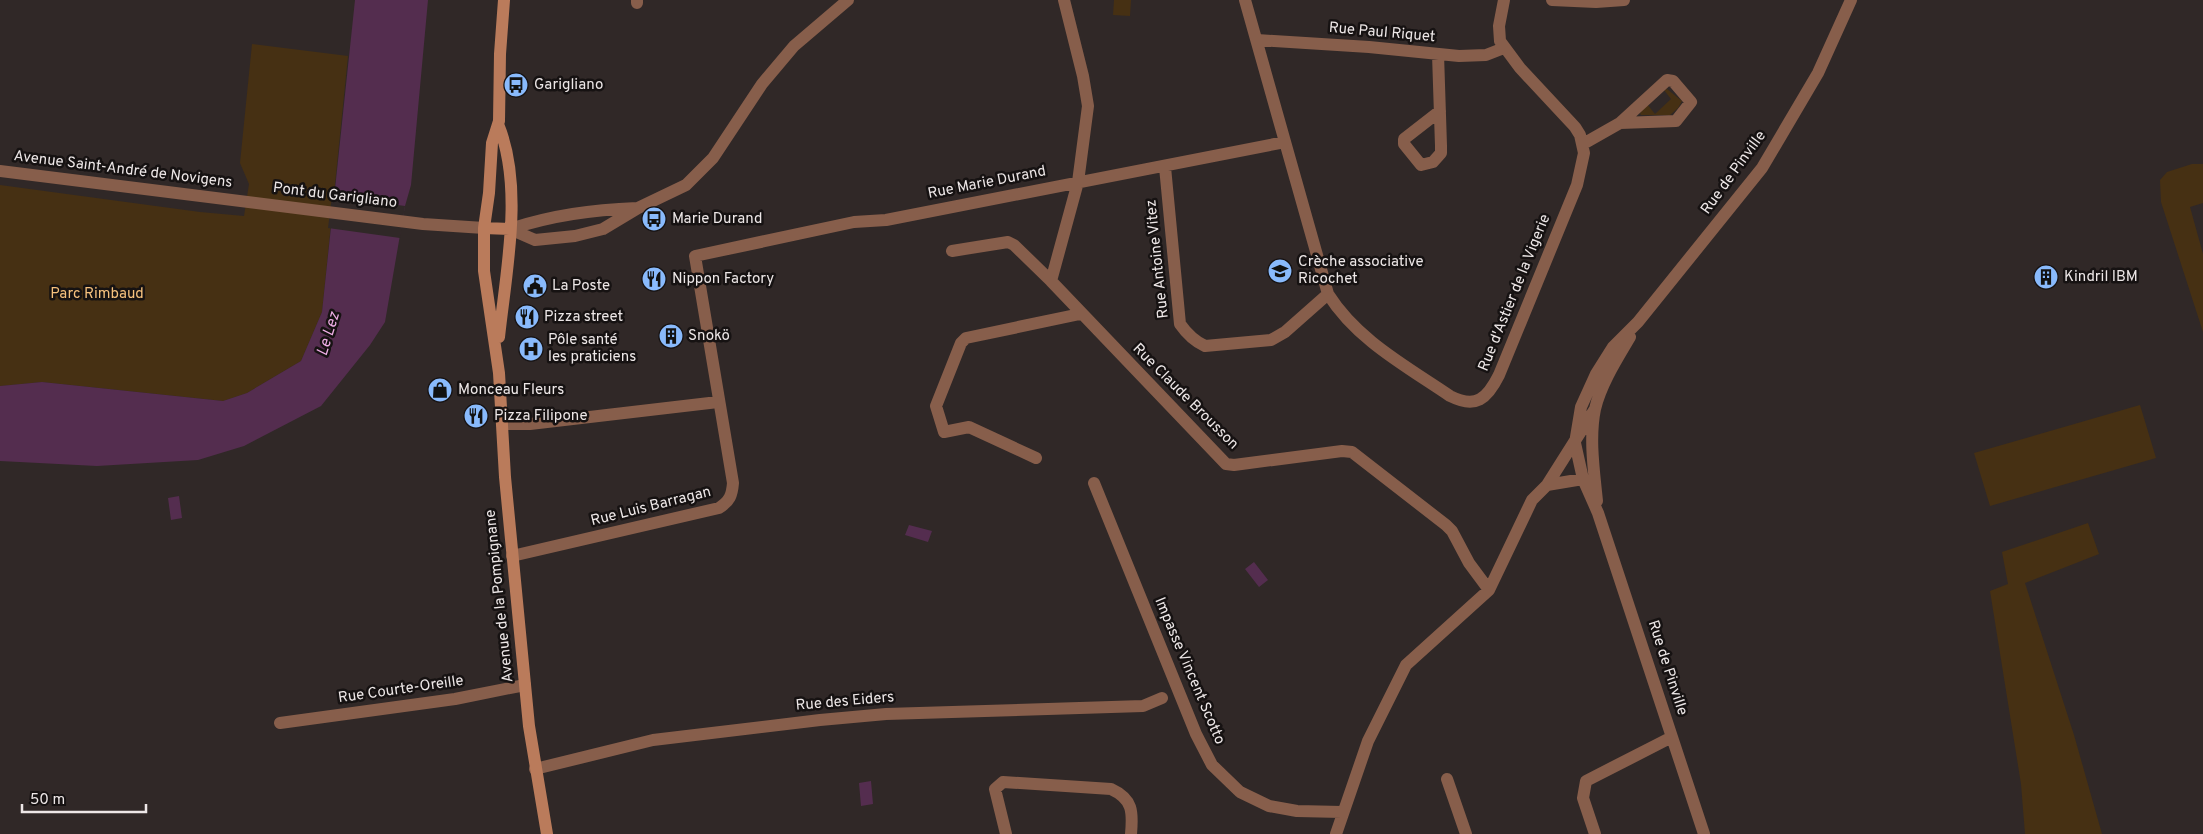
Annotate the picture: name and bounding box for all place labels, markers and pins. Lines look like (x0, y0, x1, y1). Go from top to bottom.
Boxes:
bus stop icon: Garigliano (503, 72, 529, 98)
place label: Garigliano (534, 76, 603, 95)
bus stop icon: Marie Durand (641, 206, 667, 232)
place label: Marie Durand (672, 210, 762, 229)
place label: Crèche associative Ricochet (1298, 253, 1424, 289)
school or university icon: Crèche associative Ricochet (1267, 258, 1293, 284)
building icon: Kindril IBM (2033, 264, 2059, 290)
restaurant icon: Nippon Factory (641, 266, 667, 292)
place label: Kindril IBM (2064, 268, 2138, 287)
place label: Nippon Factory (672, 270, 774, 289)
public building icon: La Poste (522, 273, 548, 299)
place label: La Poste (552, 277, 610, 296)
restaurant icon: Pizza street (514, 304, 540, 330)
place label: Pizza street (544, 308, 623, 327)
building icon: Snokö (658, 323, 684, 349)
place label: Snokö (688, 327, 730, 346)
place label: Pôle santé les praticiens (548, 331, 636, 367)
hospital icon: Pôle santé les praticiens (518, 336, 544, 362)
shop icon: Monceau Fleurs (427, 377, 453, 403)
place label: Monceau Fleurs (458, 381, 564, 400)
restaurant icon: Pizza Filipone (463, 403, 489, 429)
place label: Pizza Filipone (494, 407, 588, 426)

